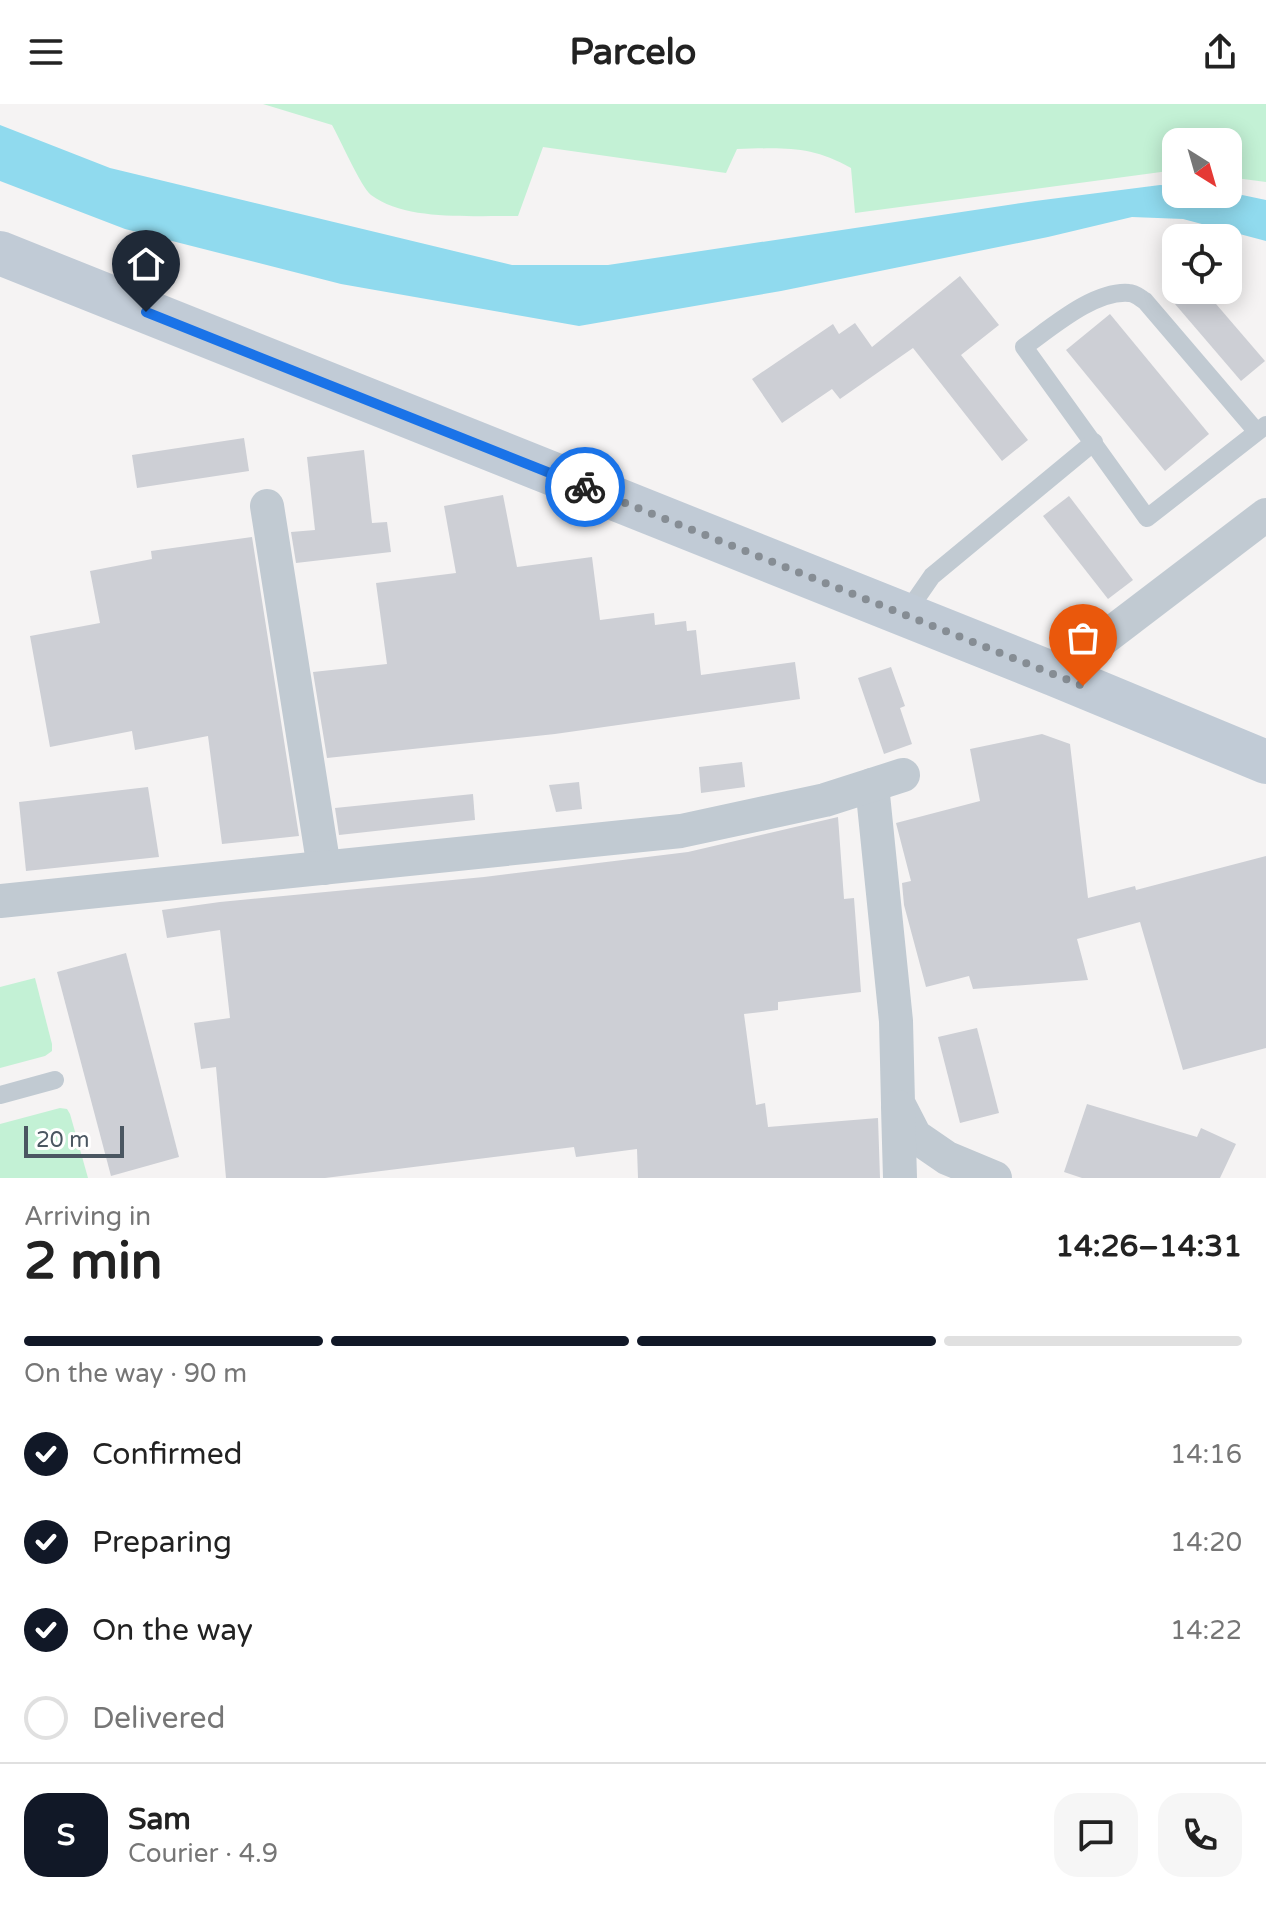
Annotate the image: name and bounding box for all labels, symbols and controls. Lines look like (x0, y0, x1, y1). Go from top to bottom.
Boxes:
icon: menu (24, 30, 68, 74)
icon: share (1198, 30, 1242, 74)
text: Parcelo (569, 31, 697, 74)
north arrow (1162, 128, 1242, 208)
map controls (1162, 128, 1242, 304)
button: locate (1162, 224, 1242, 304)
pin (112, 230, 180, 312)
icon: home (124, 242, 168, 286)
courier (545, 447, 625, 527)
icon: bike (563, 465, 607, 509)
pin (1049, 604, 1117, 686)
icon: bag (1061, 616, 1105, 660)
scale bar (24, 1122, 124, 1158)
text: 20 m (36, 1127, 90, 1153)
text: Arriving in (24, 1201, 151, 1232)
text: 14:26–14:31 (1055, 1228, 1242, 1265)
text: 2 min (24, 1230, 163, 1293)
text: On the way · 90 m (24, 1358, 247, 1389)
icon: check (24, 1432, 68, 1476)
text: Confirmed (92, 1436, 243, 1473)
text: 14:16 (1170, 1439, 1242, 1470)
icon: check (24, 1520, 68, 1564)
text: Preparing (92, 1524, 232, 1561)
text: 14:20 (1170, 1527, 1242, 1558)
icon: check (24, 1608, 68, 1652)
text: On the way (92, 1612, 253, 1649)
text: 14:22 (1170, 1615, 1242, 1646)
text: Delivered (92, 1700, 226, 1737)
button: chat (1054, 1793, 1138, 1877)
button: phone (1158, 1793, 1242, 1877)
text: Sam (128, 1801, 191, 1838)
text: S (57, 1817, 75, 1854)
text: Courier · 4.9 (128, 1838, 278, 1869)

